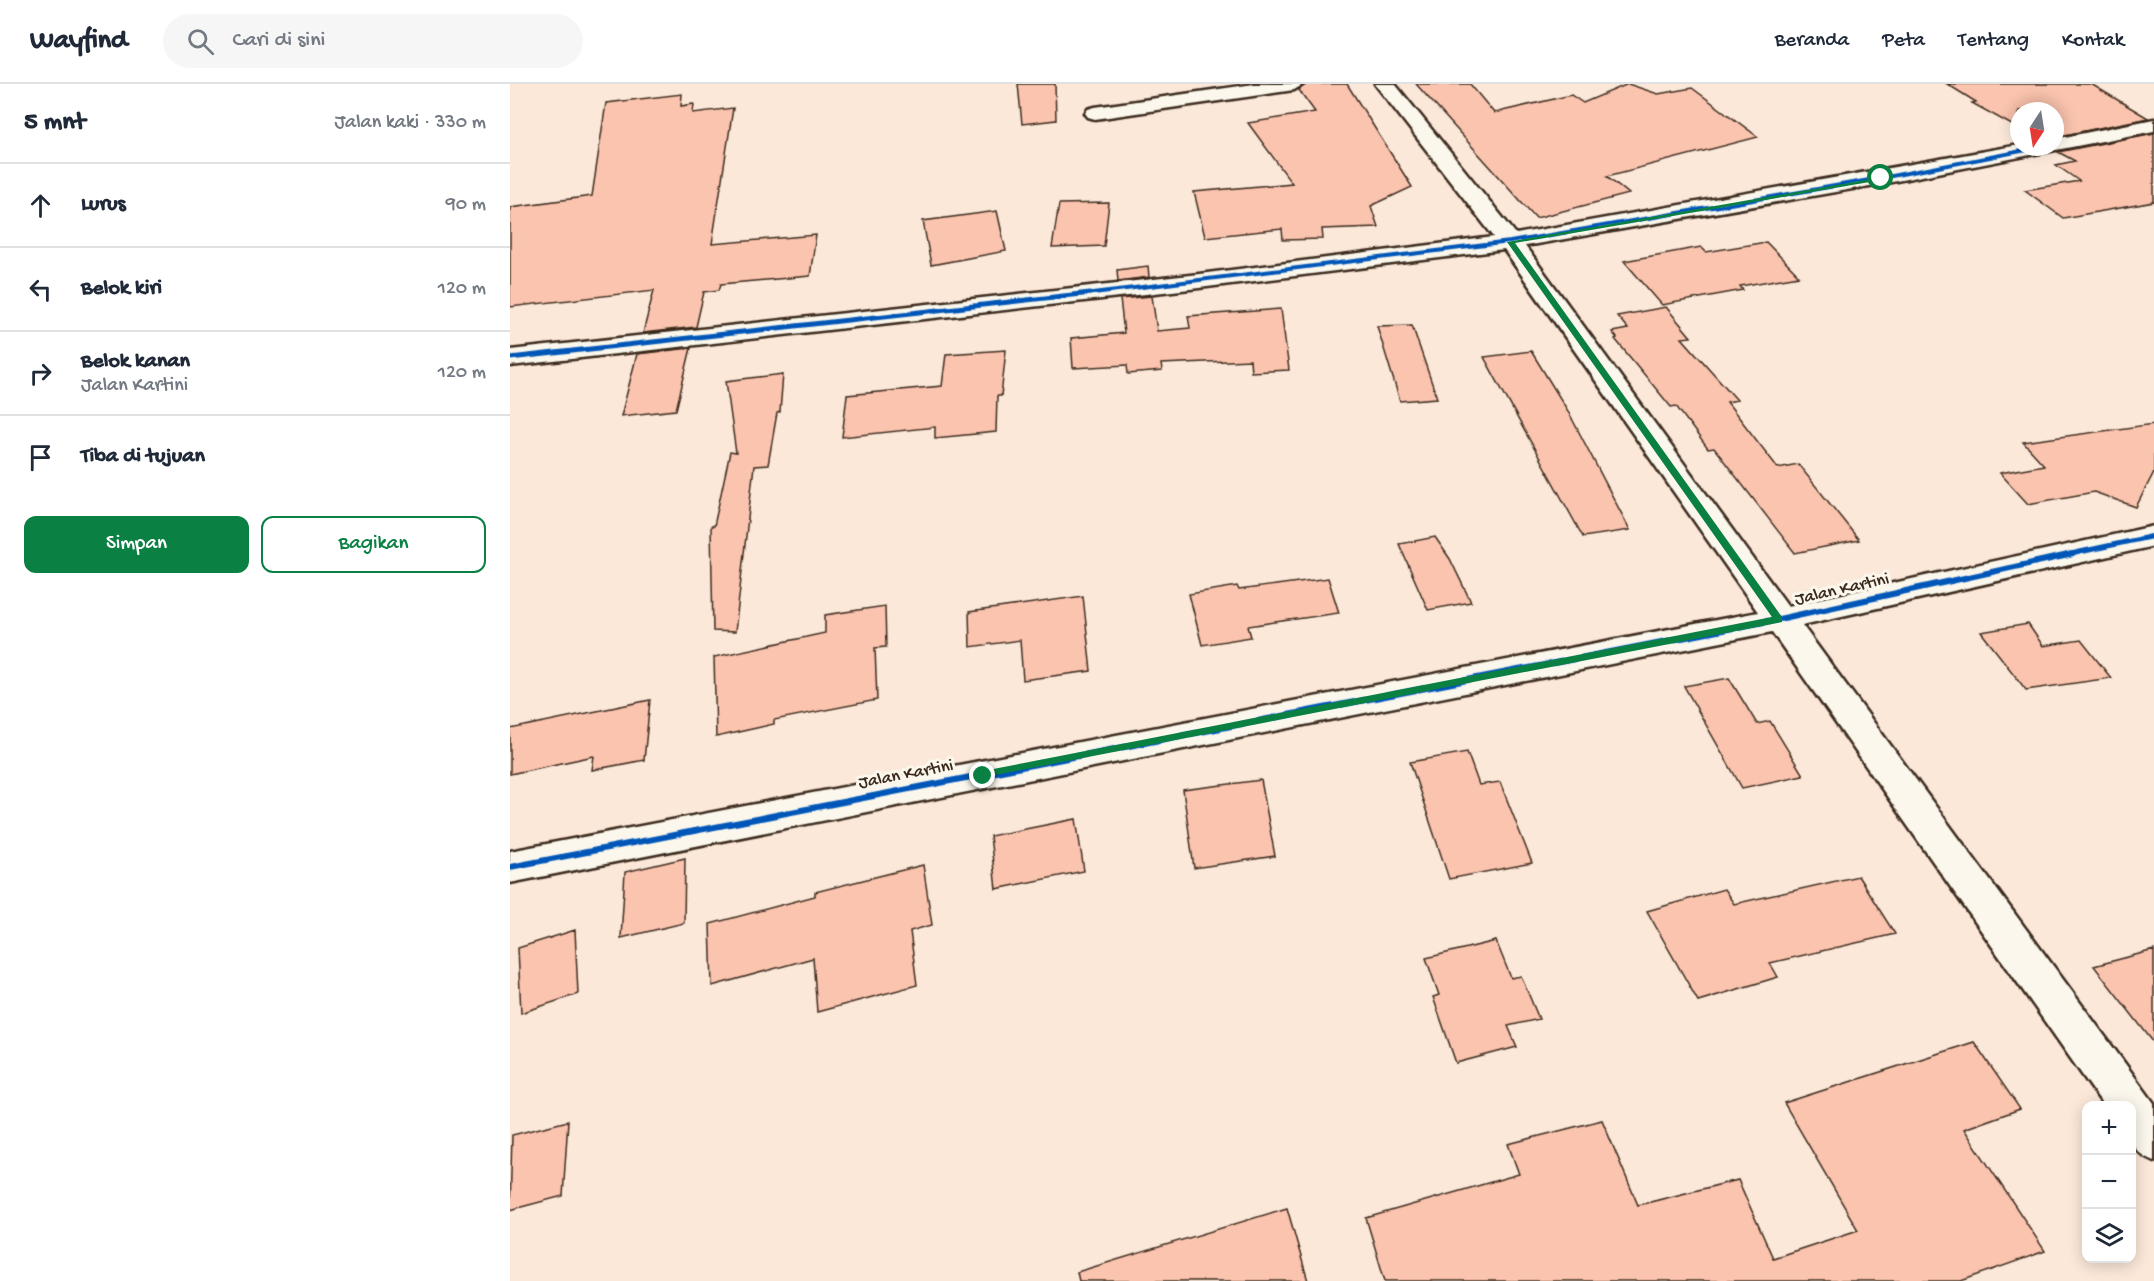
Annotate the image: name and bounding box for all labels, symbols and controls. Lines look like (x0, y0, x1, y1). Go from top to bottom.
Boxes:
search box (163, 14, 583, 68)
text: Wayfind (30, 25, 127, 58)
icon: search (184, 25, 217, 58)
text: Cari di sini (232, 28, 325, 54)
text: Beranda (1775, 29, 1849, 54)
text: Peta (1882, 29, 1925, 54)
text: Tentang (1958, 29, 2029, 54)
text: Kontak (2062, 29, 2124, 54)
north arrow (2010, 102, 2064, 156)
text: 5 mnt (24, 108, 85, 139)
text: Jalan kaki · 330 m (334, 112, 486, 135)
route start (1867, 164, 1893, 190)
icon: ahead (24, 189, 57, 222)
text: Lurus (81, 192, 126, 218)
text: 90 m (446, 194, 486, 217)
icon: left (24, 273, 57, 306)
text: Belok kiri (81, 276, 162, 302)
text: 120 m (438, 278, 486, 301)
text: Belok kanan (81, 349, 190, 375)
icon: right (24, 357, 57, 390)
text: 120 m (438, 362, 486, 385)
text: Jalan Kartini (81, 375, 188, 398)
icon: arrive (24, 441, 57, 474)
text: Tiba di tujuan (81, 444, 205, 470)
button: Simpan (24, 516, 249, 573)
button: Bagikan (261, 516, 486, 573)
street label: Jalan Kartini (1793, 569, 1891, 611)
street label: Jalan Kartini (857, 755, 955, 794)
route end (969, 762, 995, 788)
map controls (2082, 1101, 2136, 1263)
button: + (2082, 1101, 2136, 1155)
button: − (2082, 1155, 2136, 1209)
button: layers (2082, 1209, 2136, 1263)

